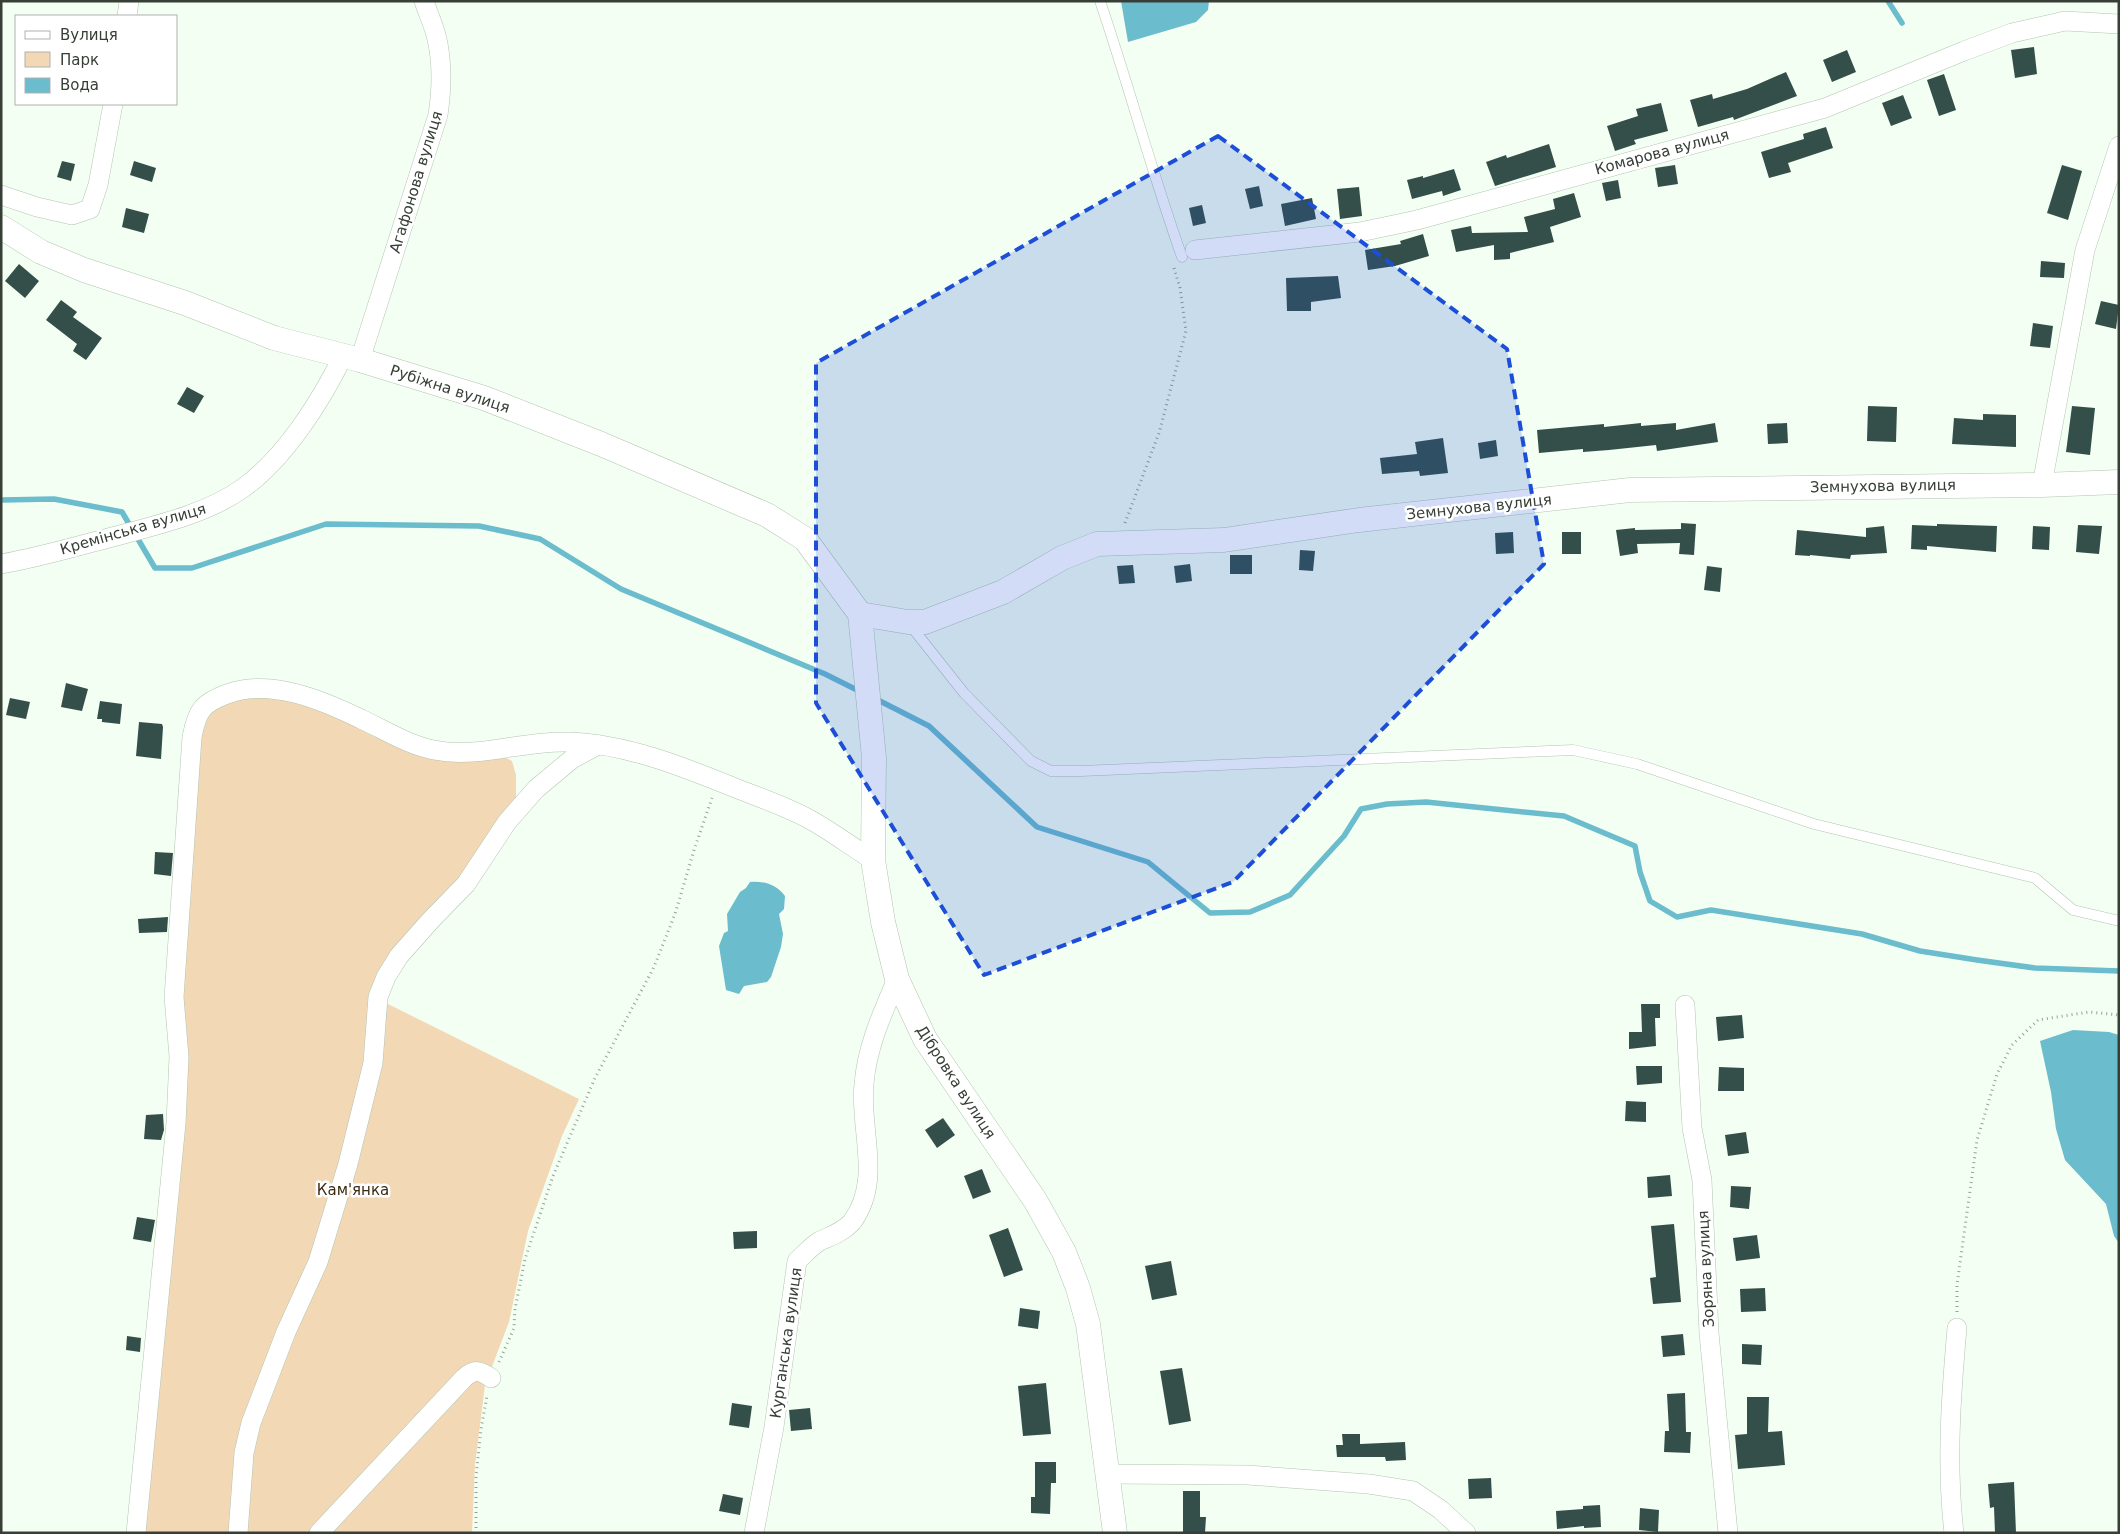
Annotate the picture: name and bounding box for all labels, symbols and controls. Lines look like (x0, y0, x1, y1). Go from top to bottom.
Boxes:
legend (15, 15, 178, 105)
text: Вулиця (60, 26, 118, 44)
text: Парк (60, 51, 99, 69)
text: Вода (60, 76, 99, 94)
street label: Агафонова вулиця (386, 109, 446, 255)
street label: Комарова вулиця (1593, 125, 1731, 179)
street label: Рубіжна вулиця (388, 361, 512, 417)
street label: Земнухова вулиця (1810, 476, 1956, 496)
street label: Земнухова вулиця (1405, 490, 1553, 524)
street label: Кремінська вулиця (58, 500, 208, 558)
street label: Дібровка вулиця (913, 1022, 999, 1142)
park label: Кам'янка (317, 1181, 389, 1199)
street label: Зоряна вулиця (1694, 1210, 1718, 1328)
street label: Курганська вулиця (766, 1266, 806, 1420)

